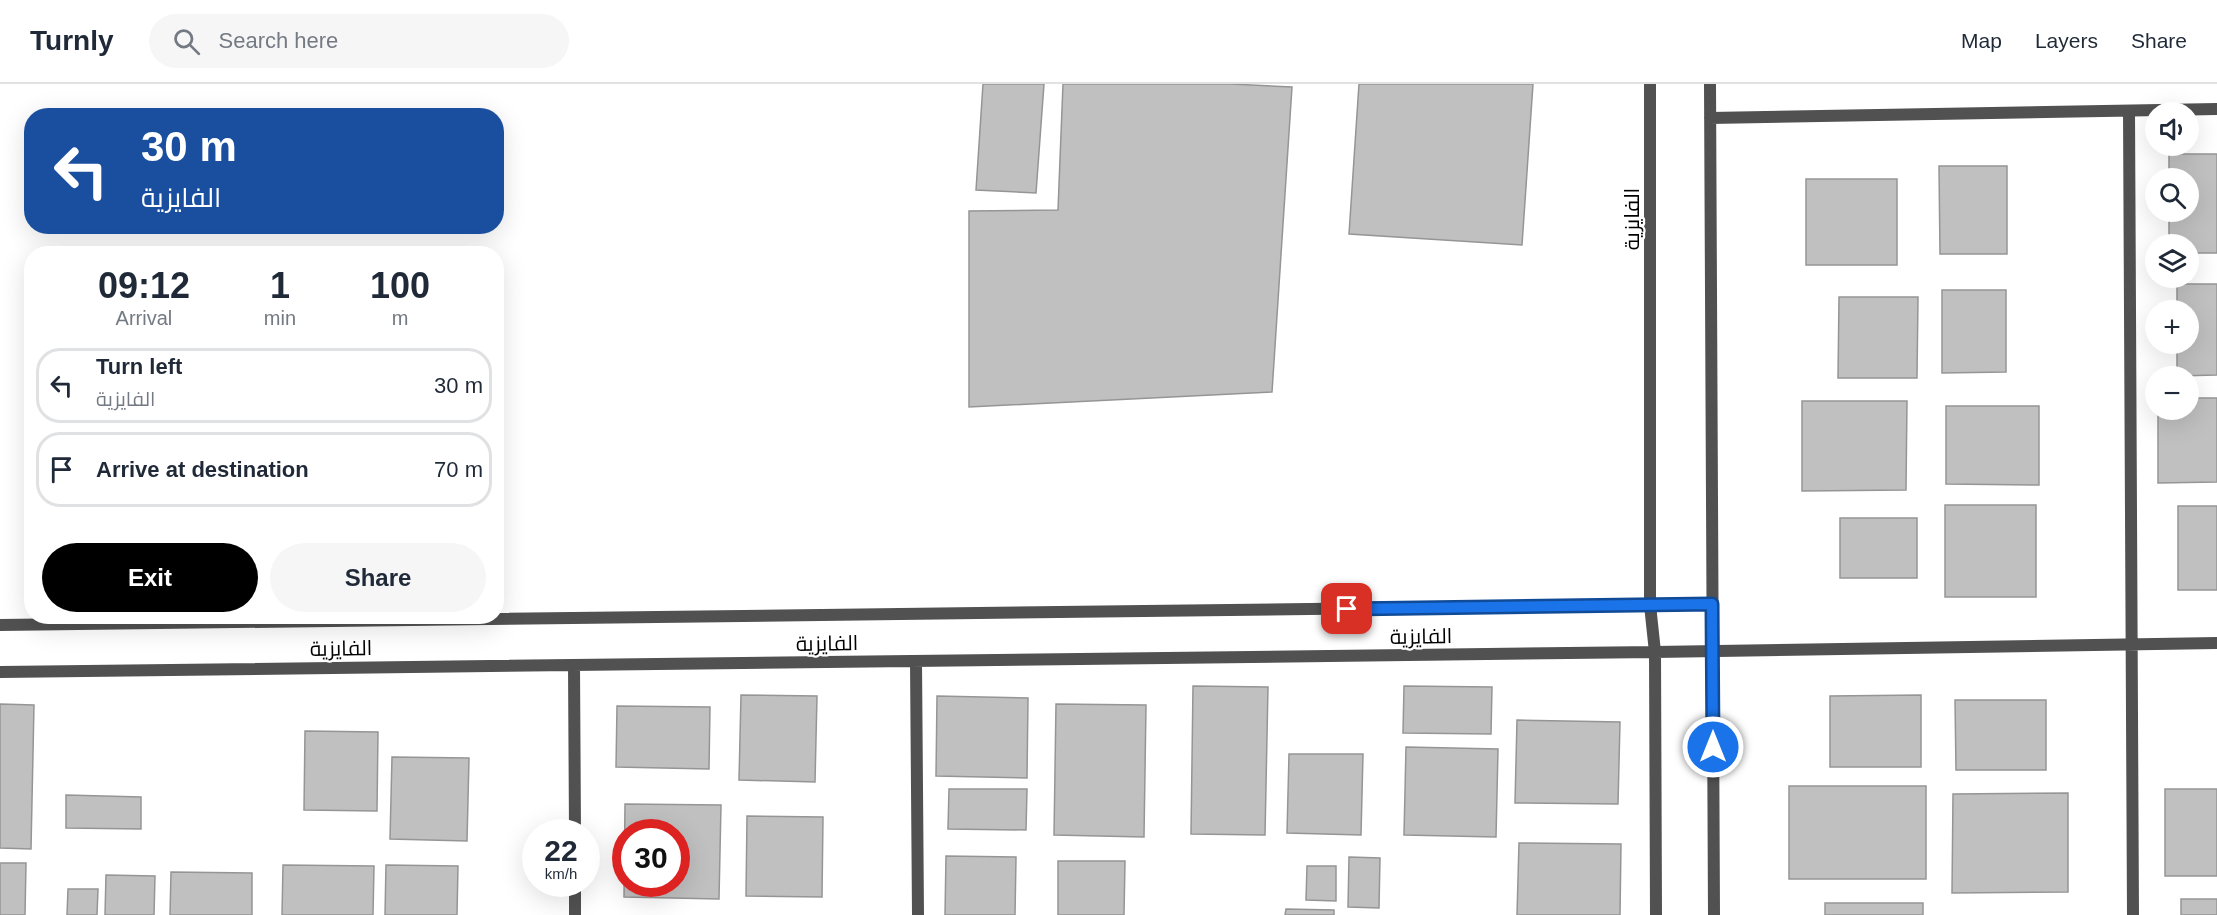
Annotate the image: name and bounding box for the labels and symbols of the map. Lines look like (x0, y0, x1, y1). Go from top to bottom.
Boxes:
street label: الفايزية (1620, 188, 1644, 250)
pin (1321, 583, 1372, 634)
street label: الفايزية (1390, 624, 1452, 649)
street label: الفايزية (796, 631, 858, 656)
street label: الفايزية (310, 636, 372, 661)
position arrow (1681, 715, 1745, 779)
speed limit sign: 30 (612, 819, 690, 897)

